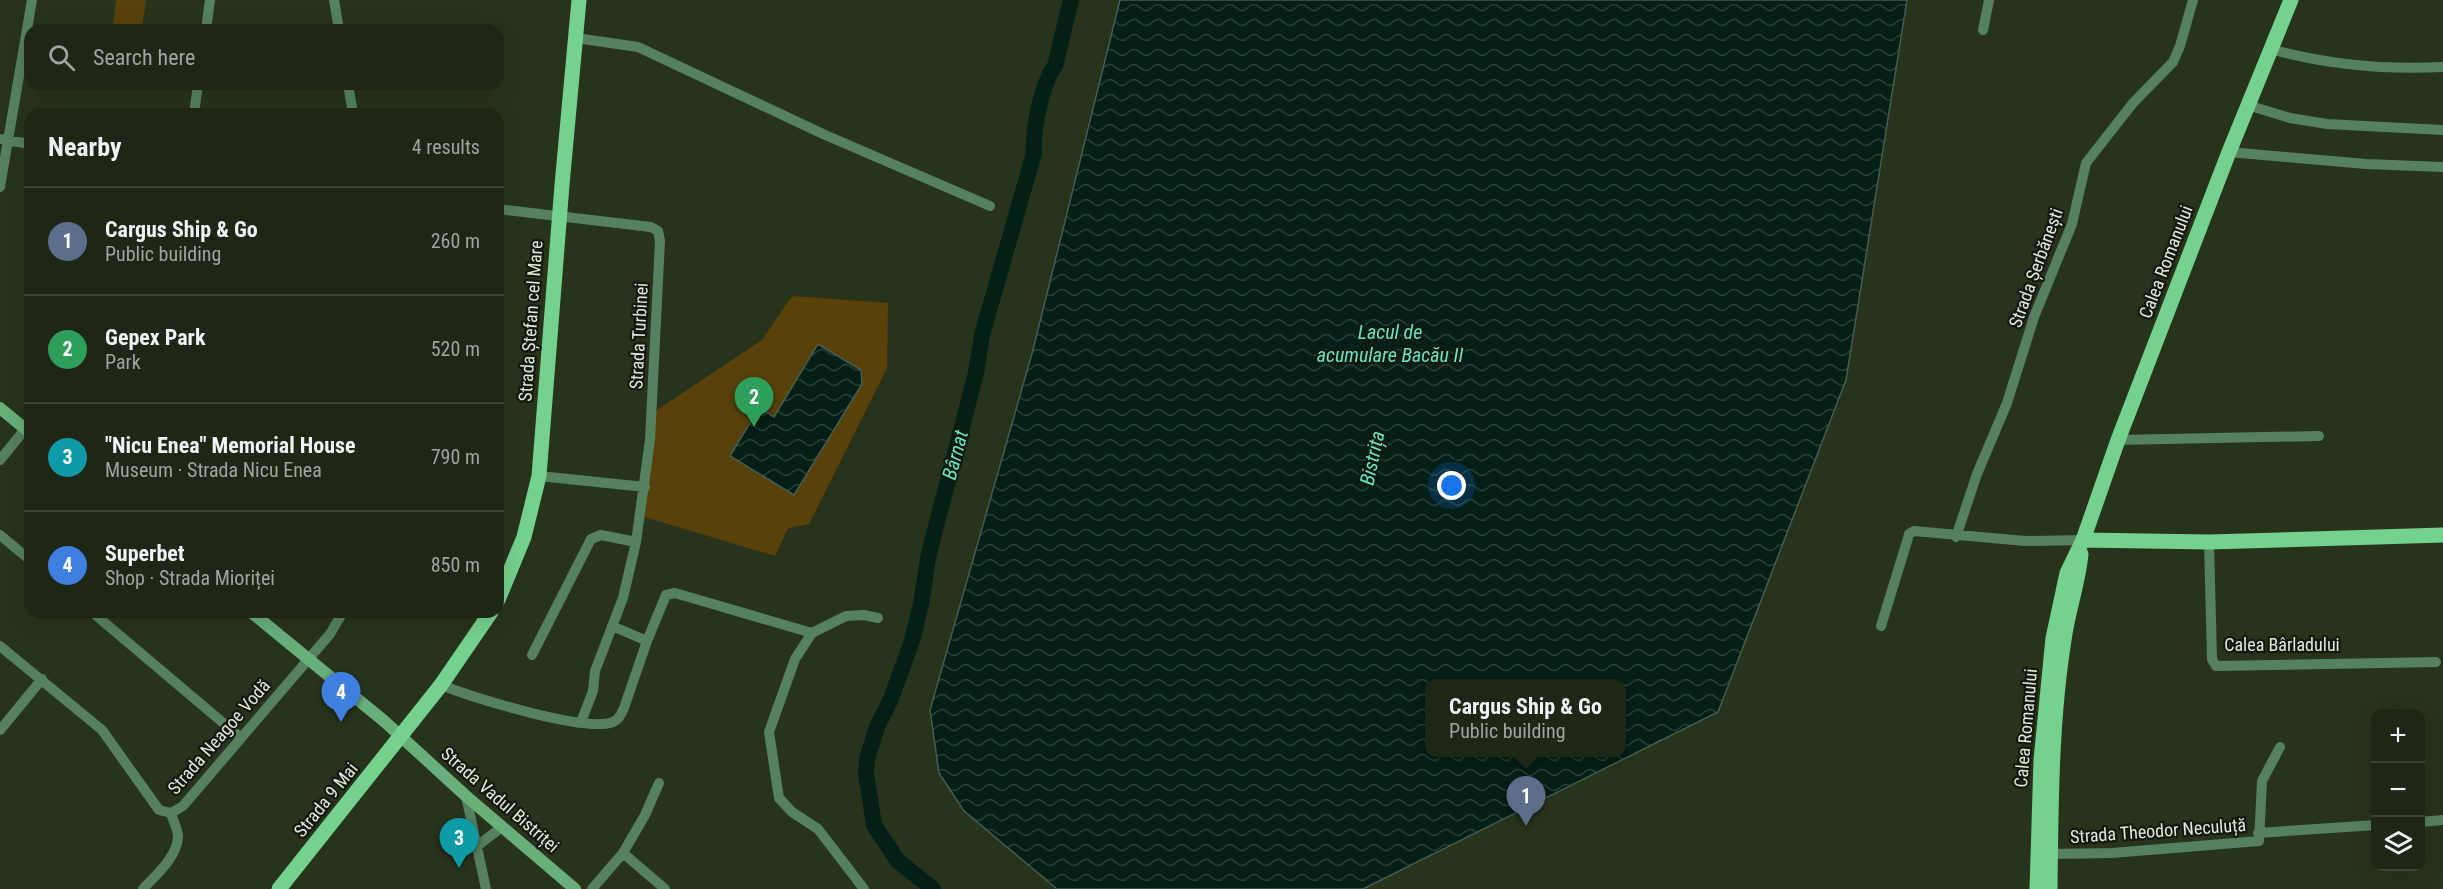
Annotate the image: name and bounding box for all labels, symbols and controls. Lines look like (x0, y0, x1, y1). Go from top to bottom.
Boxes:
search box (24, 24, 504, 90)
icon: search (45, 41, 78, 74)
text: Search here (93, 45, 195, 70)
text: Nearby (48, 132, 122, 162)
text: 4 results (412, 135, 480, 159)
street label: Calea Romanului (2134, 202, 2197, 321)
street label: Strada Șerbănești (2004, 205, 2068, 331)
text: Cargus Ship & Go (105, 217, 258, 242)
text: 1 (62, 229, 73, 253)
text: 260 m (431, 229, 480, 253)
street label: Strada Ștefan cel Mare (514, 240, 548, 402)
text: Public building (105, 242, 221, 266)
street label: Strada Turbinei (625, 282, 652, 390)
water label: Lacul de acumulare Bacău II (1317, 320, 1463, 367)
text: Gepex Park (105, 325, 205, 350)
text: 2 (62, 337, 73, 361)
text: 520 m (431, 337, 480, 361)
text: Park (105, 350, 141, 374)
pin: 2 (734, 378, 774, 427)
water label: Bârnat (937, 427, 973, 482)
water label: Bistrița (1355, 429, 1389, 487)
text: "Nicu Enea" Memorial House (105, 433, 356, 458)
text: 3 (62, 445, 73, 469)
text: 790 m (431, 445, 480, 469)
text: Museum · Strada Nicu Enea (105, 458, 322, 482)
your location (1437, 471, 1466, 500)
text: Superbet (105, 541, 185, 566)
text: 4 (62, 553, 73, 577)
text: 850 m (431, 553, 480, 577)
text: Shop · Strada Mioriței (105, 566, 275, 590)
street label: Calea Bârladului (2224, 634, 2340, 655)
street label: Calea Romanului (2010, 668, 2041, 788)
pin: 4 (322, 672, 360, 722)
street label: Strada Neagoe Vodă (163, 675, 274, 798)
popup (1425, 679, 1626, 757)
text: Cargus Ship & Go (1449, 694, 1602, 719)
map controls (2371, 709, 2425, 871)
button: + (2371, 709, 2425, 763)
text: Public building (1449, 719, 1566, 743)
street label: Strada Vadul Bistriței (436, 743, 564, 857)
street label: Strada 9 Mai (289, 758, 362, 841)
button: − (2371, 763, 2425, 817)
pin: 1 (1506, 776, 1546, 826)
street label: Strada Theodor Neculuță (2069, 814, 2247, 848)
button: layers (2371, 817, 2425, 871)
pin: 3 (440, 818, 478, 868)

